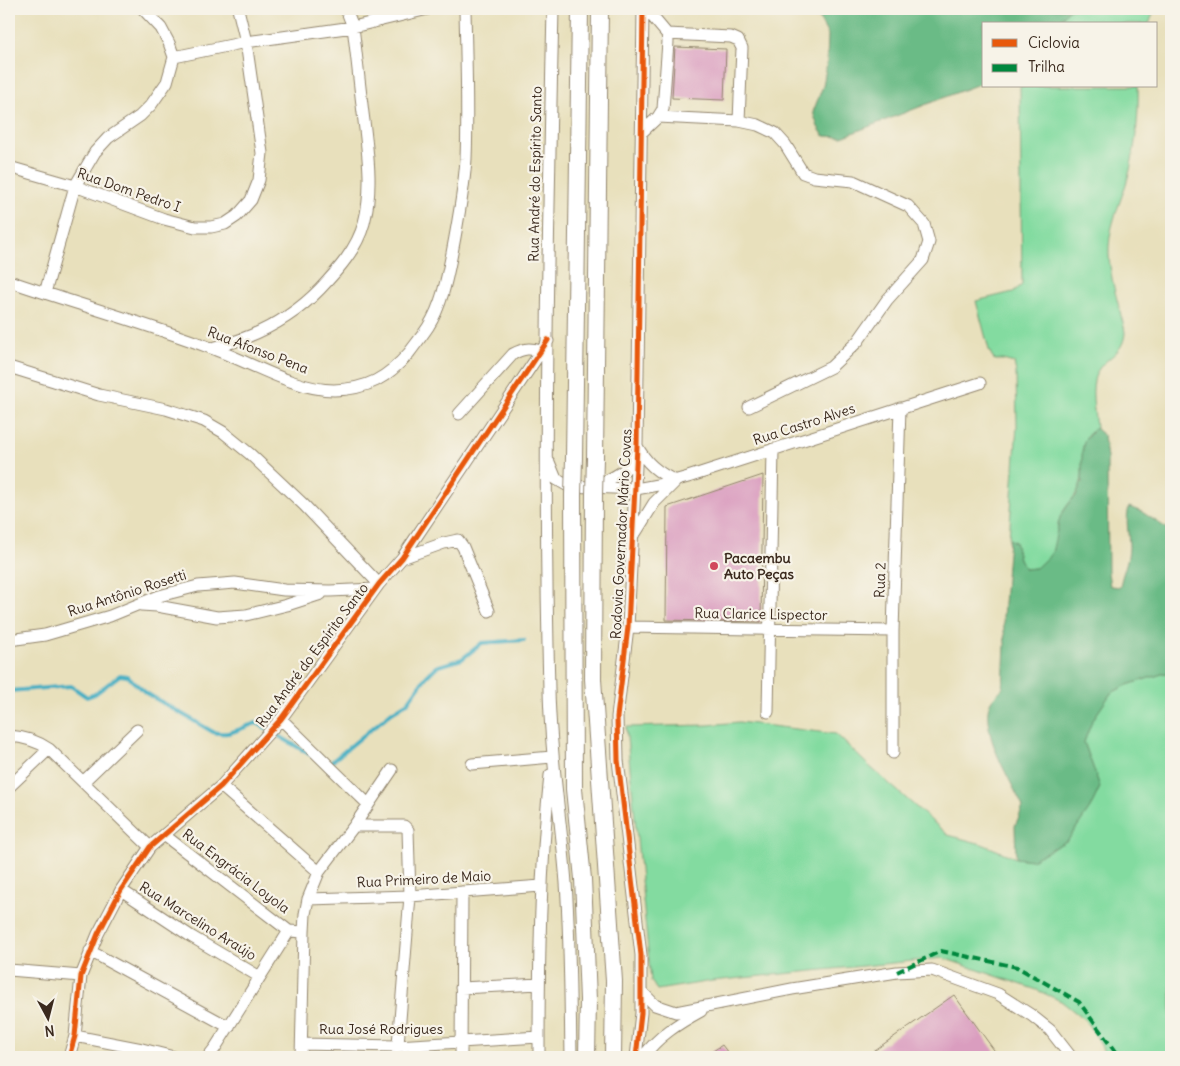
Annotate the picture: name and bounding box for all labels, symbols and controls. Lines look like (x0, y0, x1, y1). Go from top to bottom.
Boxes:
legend (982, 22, 1158, 88)
text: Ciclovia (1028, 33, 1080, 52)
text: Trilha (1028, 57, 1065, 76)
street label: Rua André do Espírito Santo (524, 86, 546, 262)
street label: Rua Dom Pedro I (75, 164, 183, 216)
street label: Rua Afonso Pena (205, 322, 311, 378)
street label: Rua Castro Alves (751, 399, 857, 449)
street label: Rodovia Governador Mário Covas (607, 428, 635, 640)
place label: Pacaembu Auto Peças (724, 549, 795, 583)
marker: Pacaembu Auto Peças (708, 560, 720, 572)
street label: Rua 2 (870, 561, 890, 598)
street label: Rua Antônio Rosetti (66, 565, 188, 621)
street label: Rua André do Espírito Santo (252, 579, 372, 731)
street label: Rua Clarice Lispector (694, 604, 828, 624)
street label: Rua Engrácia Loyola (179, 825, 293, 917)
street label: Rua Primeiro de Maio (356, 866, 492, 892)
street label: Rua Marcelino Araújo (136, 878, 260, 964)
north arrow (22, 994, 72, 1044)
street label: Rua José Rodrigues (319, 1020, 443, 1038)
text: N (44, 1021, 55, 1040)

